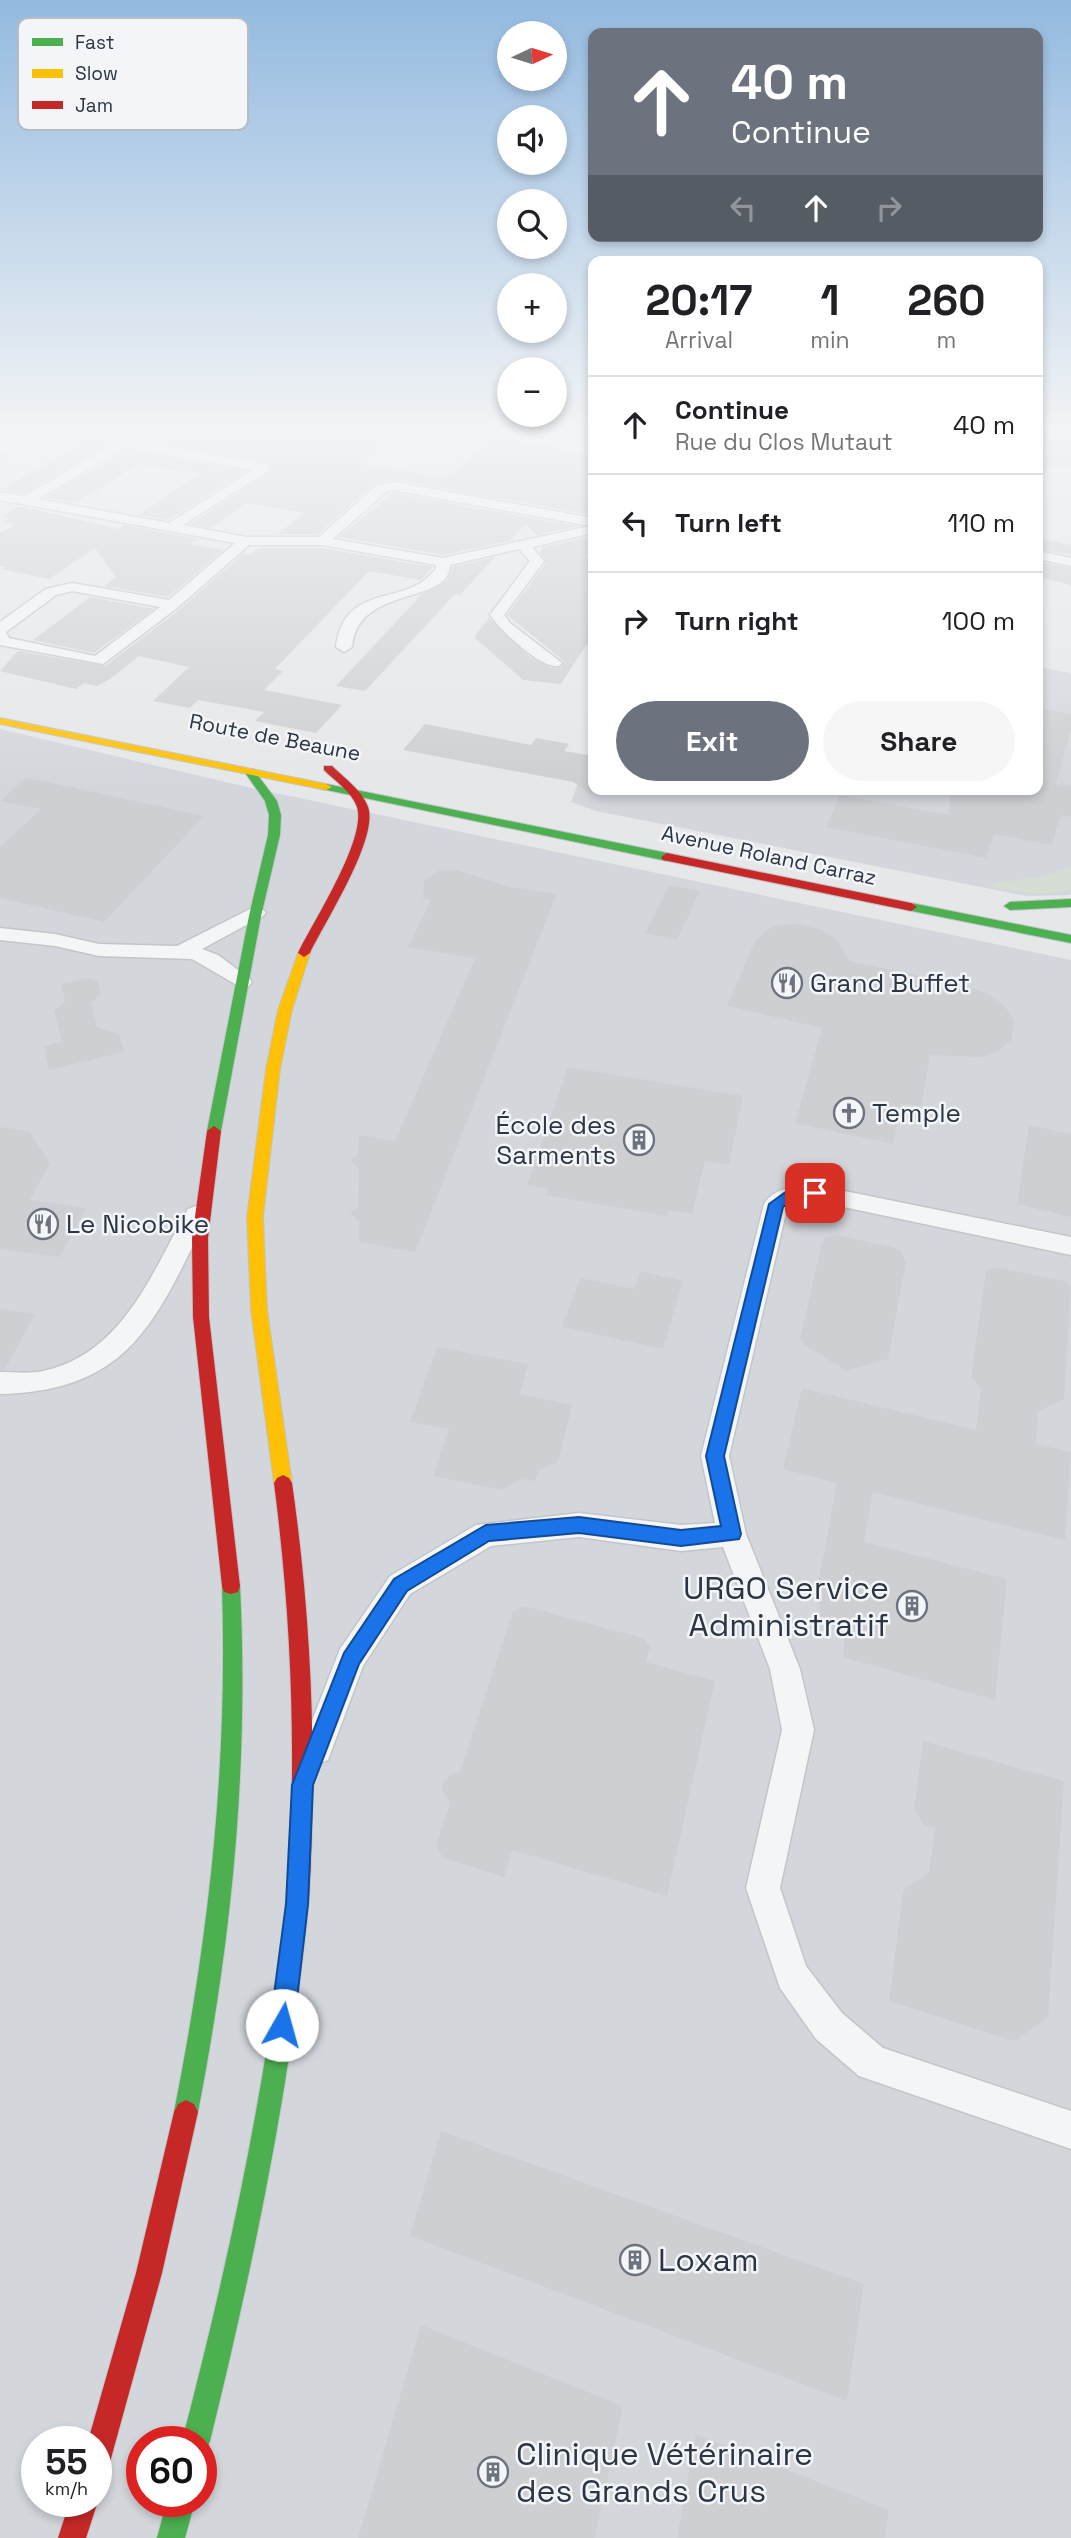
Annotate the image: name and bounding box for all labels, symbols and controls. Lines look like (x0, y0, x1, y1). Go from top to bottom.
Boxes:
legend (18, 18, 248, 130)
north arrow (497, 21, 567, 91)
map controls (497, 21, 567, 427)
text: Fast (75, 30, 115, 55)
text: 40 m (731, 51, 848, 113)
icon: ahead (616, 56, 707, 147)
text: Slow (75, 61, 118, 86)
text: Jam (75, 93, 113, 118)
button: sound (497, 105, 567, 175)
text: Continue (731, 112, 871, 152)
button: search (497, 189, 567, 259)
icon: left (724, 189, 762, 227)
icon: ahead (797, 189, 835, 227)
icon: right (870, 189, 908, 227)
button: + (497, 273, 567, 343)
text: 20:17 (646, 274, 753, 327)
text: 1 (820, 274, 839, 327)
text: 260 (907, 274, 985, 327)
text: Arrival (665, 325, 733, 355)
text: min (810, 325, 850, 355)
text: m (936, 325, 956, 355)
button: − (497, 357, 567, 427)
text: Continue (675, 393, 789, 427)
icon: ahead (616, 406, 654, 444)
text: 40 m (953, 408, 1015, 442)
text: Rue du Clos Mutaut (675, 427, 893, 457)
icon: left (616, 504, 654, 542)
text: Turn left (675, 506, 782, 540)
text: 110 m (948, 506, 1015, 540)
icon: right (616, 602, 654, 640)
text: Turn right (675, 604, 799, 638)
text: 100 m (942, 604, 1015, 638)
button: Exit (616, 701, 809, 781)
button: Share (823, 701, 1015, 781)
street label: Route de Beaune (187, 707, 363, 767)
street label: Avenue Roland Carraz (659, 819, 879, 891)
restaurant icon: Grand Buffet (770, 966, 804, 1000)
place label: Grand Buffet (810, 966, 970, 1000)
church icon: Temple (832, 1096, 866, 1130)
place label: Temple (872, 1096, 961, 1130)
place label: École des Sarments (495, 1108, 616, 1172)
building icon: École des Sarments (622, 1123, 656, 1157)
pin (785, 1163, 845, 1223)
icon: arrive (796, 1174, 834, 1212)
restaurant icon: Le Nicobike (26, 1207, 60, 1241)
place label: Le Nicobike (66, 1207, 209, 1241)
place label: URGO Service Administratif (683, 1568, 889, 1645)
building icon: URGO Service Administratif (895, 1589, 929, 1623)
position arrow (245, 1988, 319, 2062)
place label: Loxam (658, 2240, 759, 2280)
building icon: Loxam (618, 2243, 652, 2277)
speed limit sign: 60 (126, 2426, 217, 2517)
place label: Clinique Vétérinaire des Grands Crus (516, 2434, 813, 2511)
text: 55 (45, 2440, 88, 2484)
building icon: Clinique Vétérinaire des Grands Crus (476, 2455, 510, 2489)
text: km/h (45, 2477, 88, 2500)

